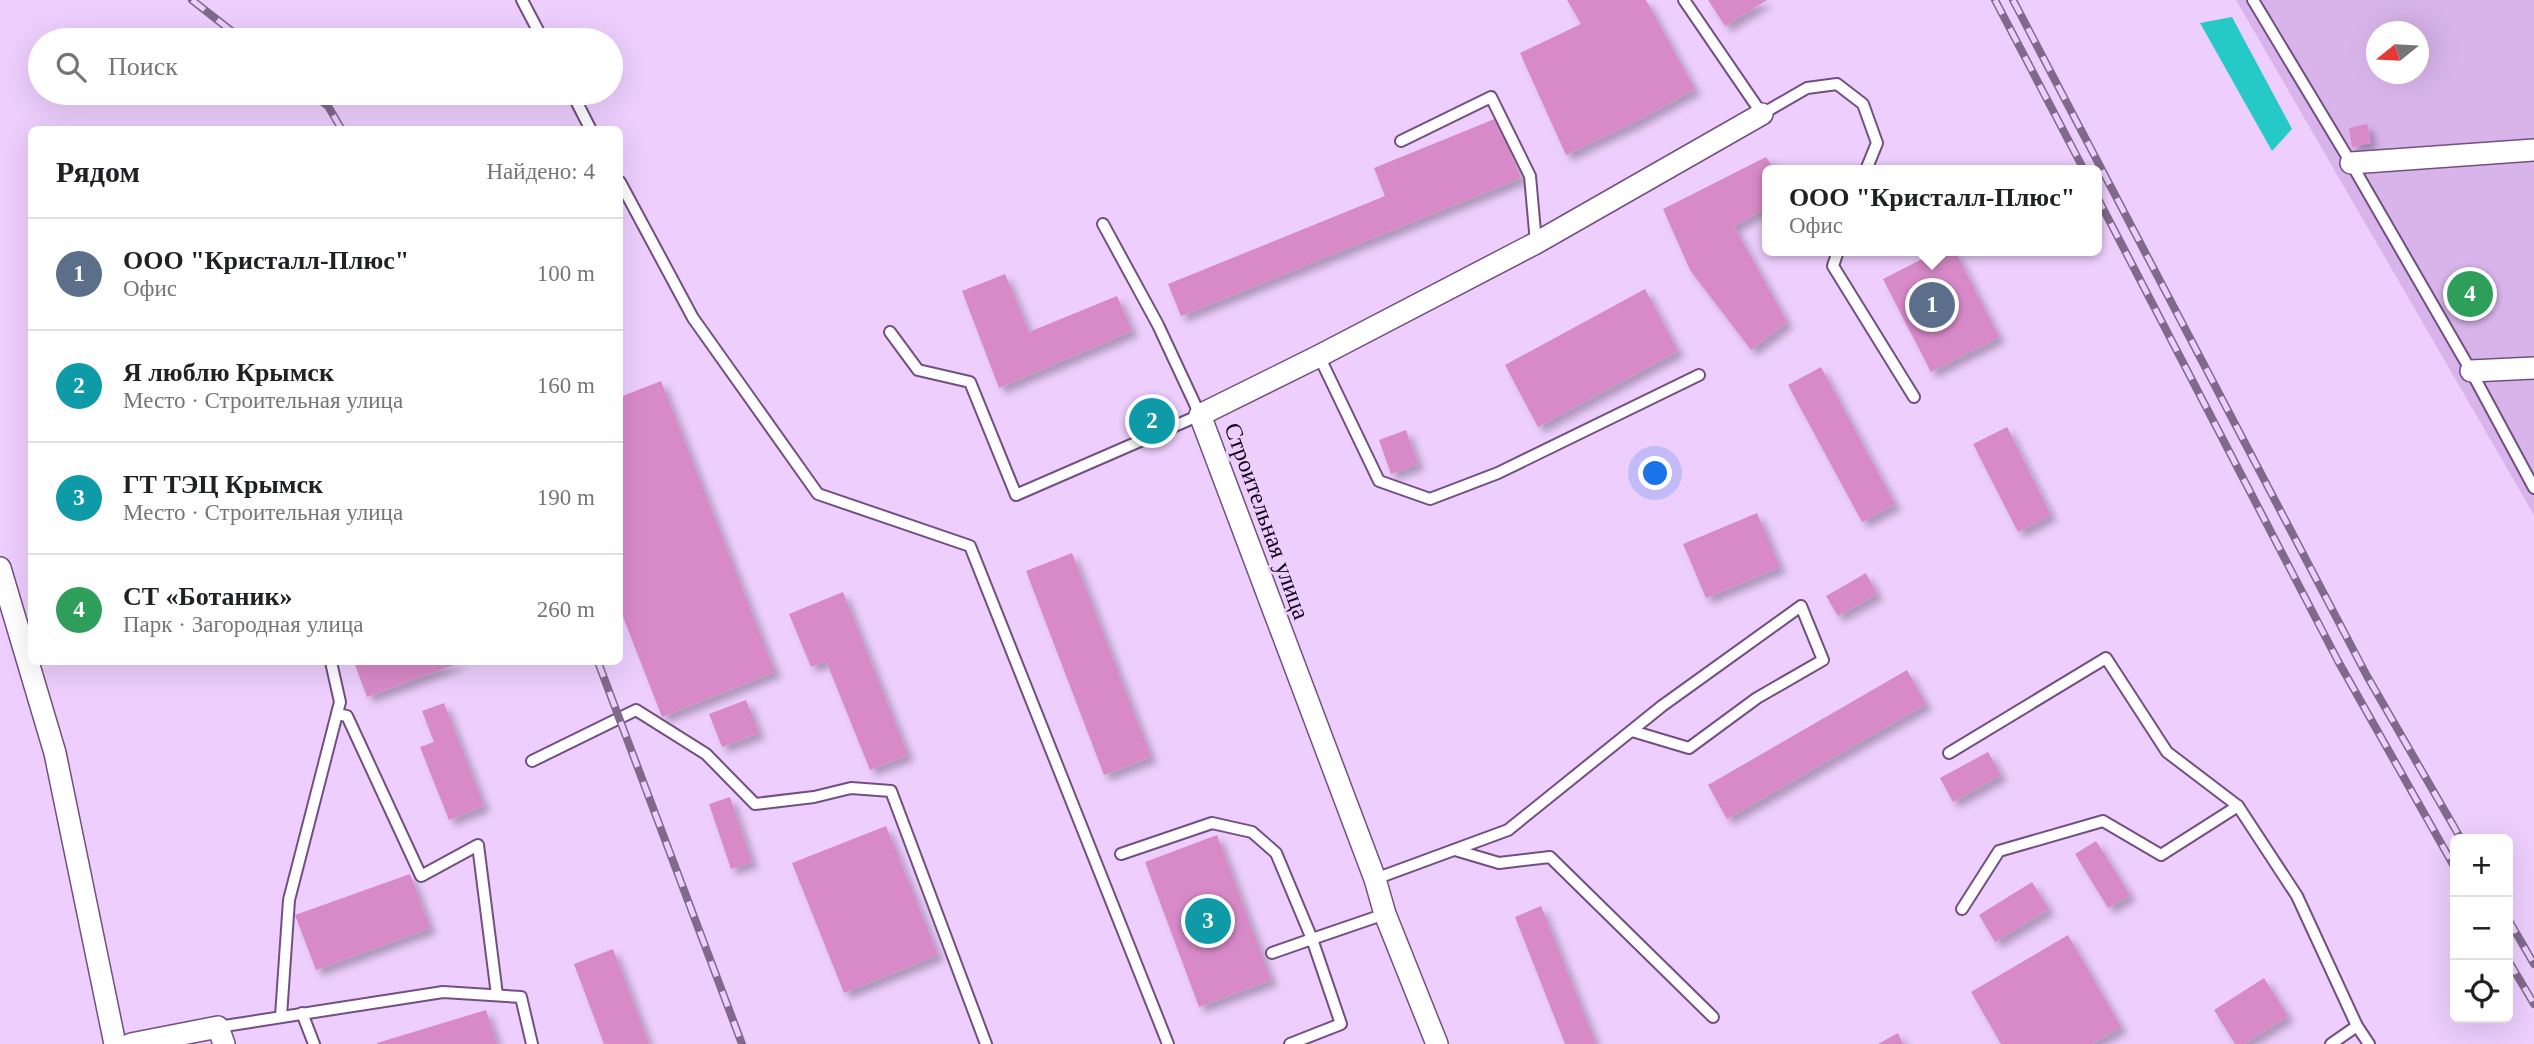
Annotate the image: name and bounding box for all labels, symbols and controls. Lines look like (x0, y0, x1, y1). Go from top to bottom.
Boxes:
north arrow (2366, 21, 2429, 84)
search box (28, 28, 623, 105)
icon: search (52, 48, 90, 86)
text: Поиск (108, 52, 178, 81)
text: Рядом (56, 155, 140, 188)
text: Найдено: 4 (487, 159, 595, 184)
popup (1762, 165, 2102, 256)
text: ООО "Кристалл-Плюс" (1789, 183, 2075, 212)
text: Офис (1789, 213, 1843, 238)
text: ООО "Кристалл-Плюс" (123, 246, 409, 275)
text: 1 (73, 261, 85, 286)
text: 100 m (537, 261, 595, 286)
pin: 4 (2447, 268, 2493, 320)
text: Офис (123, 276, 177, 301)
pin: 1 (1909, 279, 1955, 331)
text: Я люблю Крымск (123, 358, 334, 387)
text: 2 (73, 373, 85, 398)
text: 160 m (537, 373, 595, 398)
text: Место · Строительная улица (123, 388, 403, 413)
pin: 2 (1129, 395, 1175, 447)
street label: Строительная улица (1219, 419, 1315, 623)
your location (1638, 456, 1672, 490)
text: ГТ ТЭЦ Крымск (123, 470, 323, 499)
text: 3 (73, 485, 85, 510)
text: 190 m (537, 485, 595, 510)
text: Место · Строительная улица (123, 500, 403, 525)
text: СТ «Ботаник» (123, 582, 293, 611)
text: 4 (73, 597, 85, 622)
text: 260 m (537, 597, 595, 622)
text: Парк · Загородная улица (123, 612, 363, 637)
map controls (2450, 834, 2513, 1023)
button: + (2450, 834, 2513, 897)
pin: 3 (1185, 895, 1231, 947)
button: − (2450, 897, 2513, 960)
button: locate (2450, 960, 2513, 1023)

